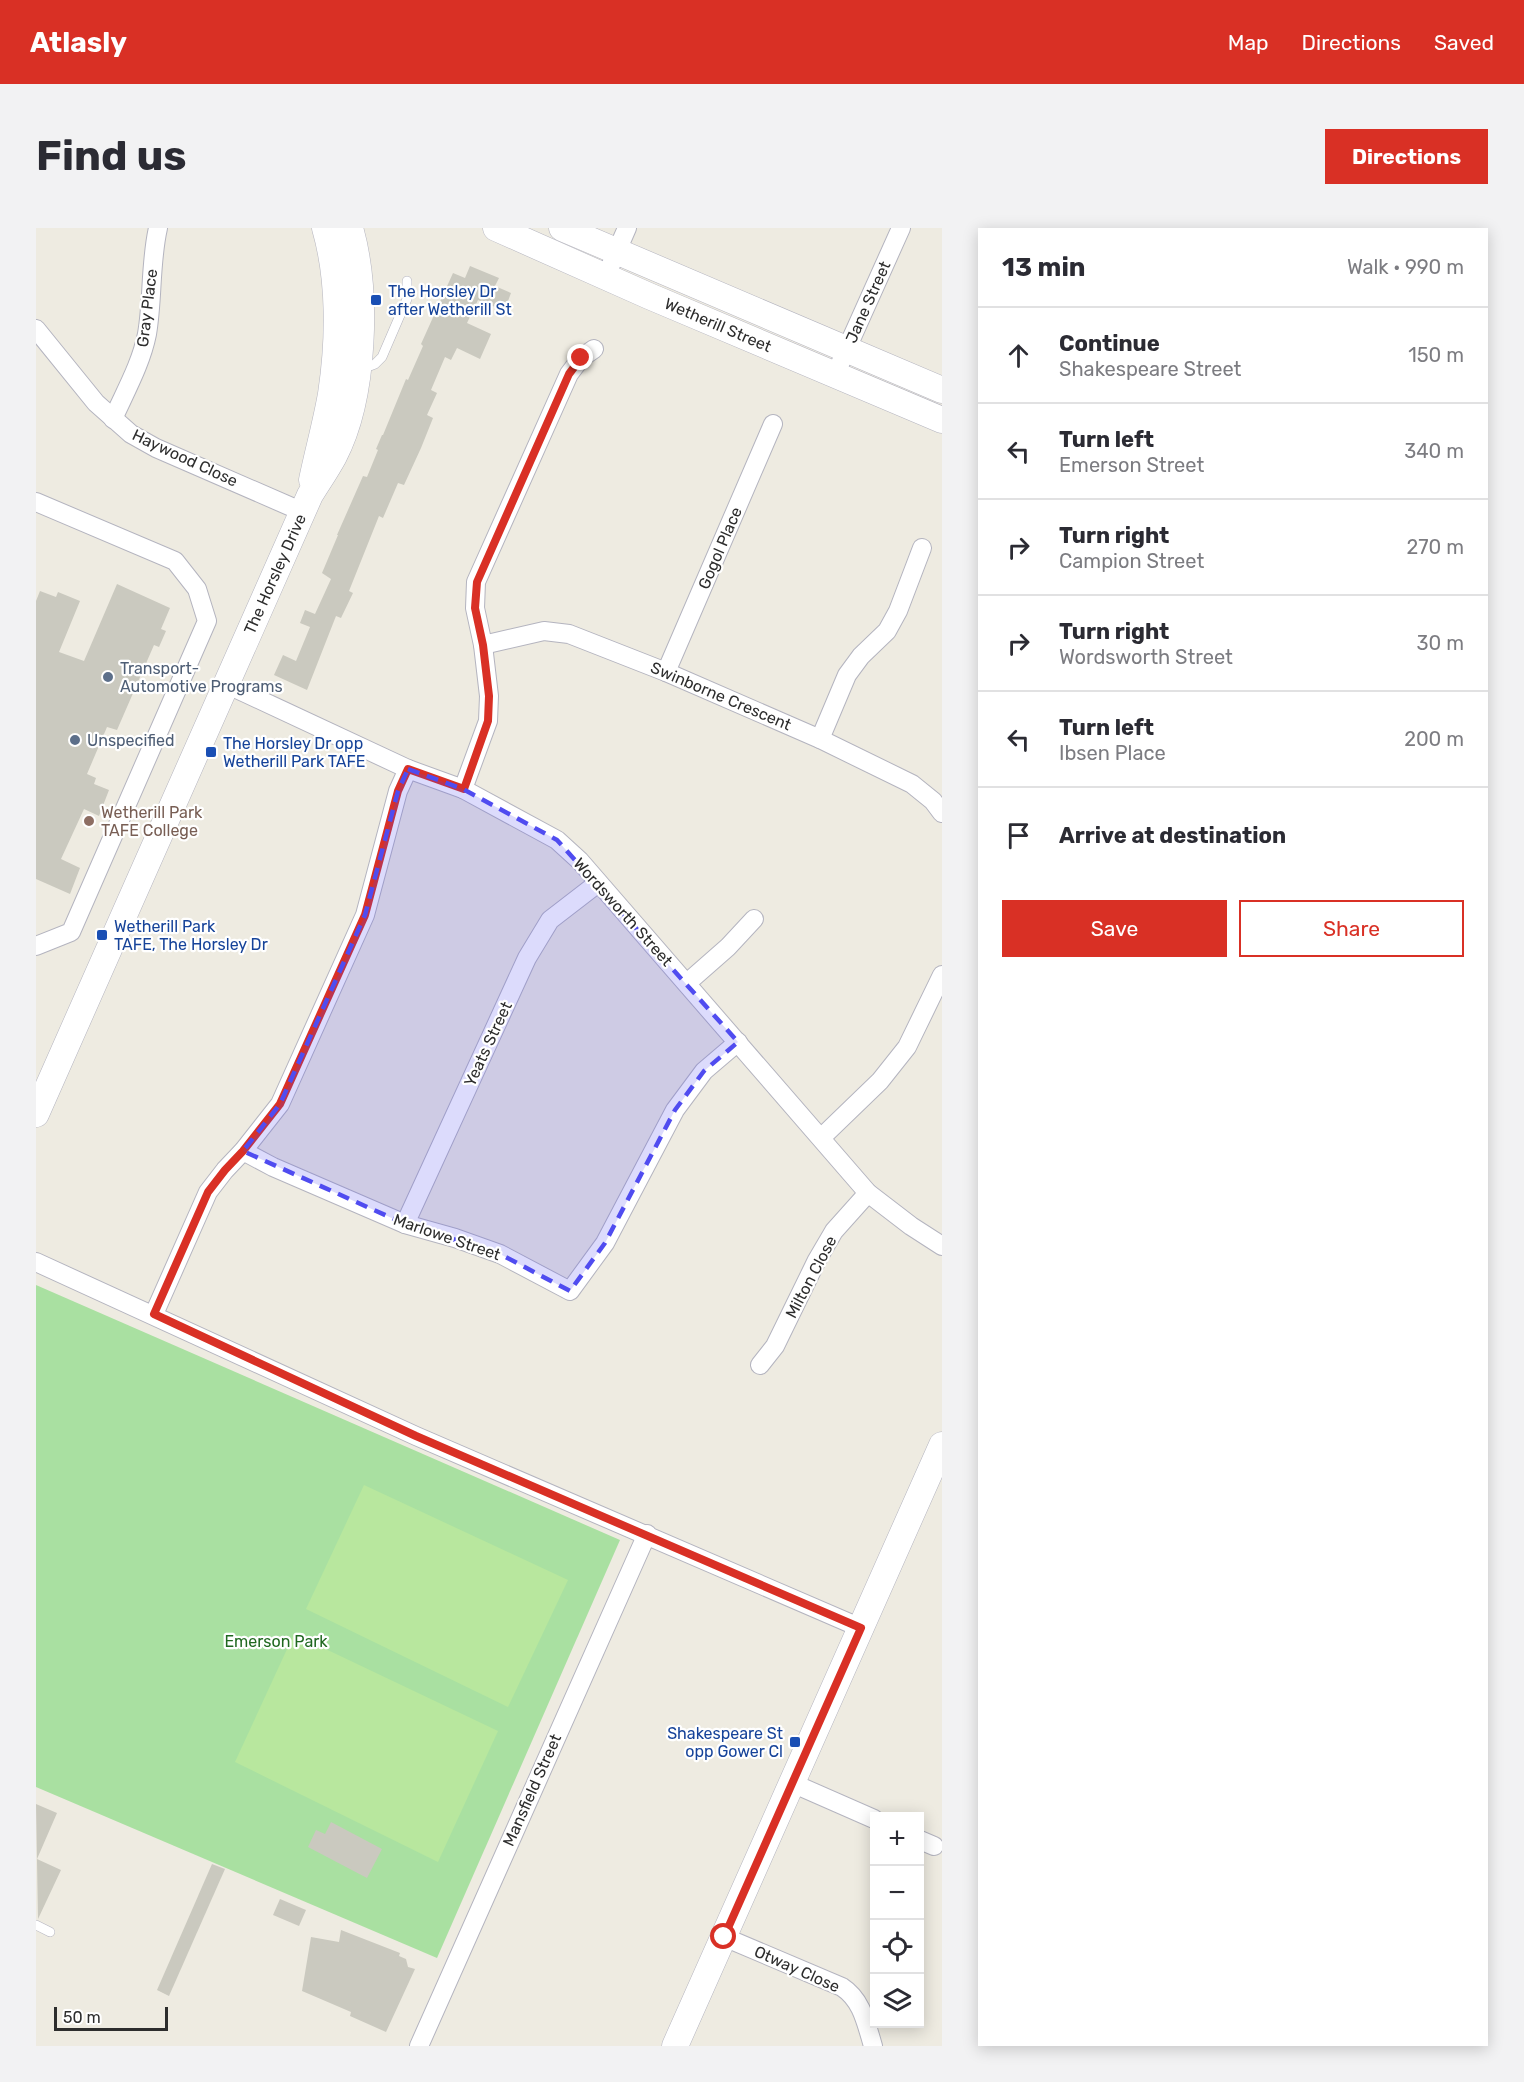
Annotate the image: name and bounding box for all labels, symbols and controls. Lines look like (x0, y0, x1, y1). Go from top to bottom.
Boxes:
text: Atlasly (30, 26, 127, 59)
text: Map (1228, 30, 1269, 55)
text: Directions (1302, 30, 1401, 55)
text: Saved (1434, 30, 1494, 55)
button: Directions (1325, 129, 1488, 184)
text: Find us (36, 131, 187, 181)
text: 13 min (1002, 252, 1086, 283)
text: Walk · 990 m (1347, 255, 1464, 279)
street label: Jane Street (841, 258, 895, 346)
street label: Gray Place (133, 268, 161, 348)
place label: The Horsley Dr after Wetherill St (388, 282, 512, 319)
marker: The Horsley Dr after Wetherill St (369, 293, 383, 307)
street label: Wetherill Street (662, 294, 774, 356)
text: Continue (1059, 330, 1160, 357)
icon: ahead (1002, 339, 1035, 372)
text: 150 m (1408, 343, 1464, 367)
route end (567, 344, 593, 370)
text: Shakespeare Street (1059, 357, 1241, 381)
street label: Haywood Close (129, 425, 241, 491)
text: Turn left (1059, 426, 1154, 453)
icon: left (1002, 435, 1035, 468)
text: 340 m (1404, 439, 1464, 463)
text: Emerson Street (1059, 453, 1204, 477)
street label: Gogol Place (694, 504, 746, 592)
street label: The Horsley Drive (240, 511, 310, 637)
text: Turn right (1059, 522, 1169, 549)
icon: right (1002, 531, 1035, 564)
text: 270 m (1407, 535, 1464, 559)
text: Campion Street (1059, 549, 1204, 573)
text: Turn right (1059, 618, 1169, 645)
icon: right (1002, 627, 1035, 660)
text: 30 m (1417, 631, 1464, 655)
text: Wordsworth Street (1059, 645, 1233, 669)
street label: Swinborne Crescent (648, 658, 794, 734)
place label: Transport- Automotive Programs (120, 659, 283, 696)
marker: Transport- Automotive Programs (101, 670, 115, 684)
text: Turn left (1059, 714, 1154, 741)
icon: left (1002, 723, 1035, 756)
text: 200 m (1404, 727, 1464, 751)
place label: Unspecified (87, 731, 175, 750)
marker: Unspecified (68, 733, 82, 747)
place label: The Horsley Dr opp Wetherill Park TAFE (223, 734, 366, 771)
text: Ibsen Place (1059, 741, 1166, 765)
marker: The Horsley Dr opp Wetherill Park TAFE (204, 745, 218, 759)
place label: Wetherill Park TAFE College (101, 803, 203, 840)
marker: Wetherill Park TAFE College (82, 814, 96, 828)
icon: arrive (1002, 819, 1035, 852)
text: Arrive at destination (1059, 822, 1286, 849)
street label: Wordsworth Street (569, 854, 677, 970)
button: Save (1002, 900, 1227, 957)
button: Share (1239, 900, 1464, 957)
place label: Wetherill Park TAFE, The Horsley Dr (114, 917, 268, 954)
marker: Wetherill Park TAFE, The Horsley Dr (95, 928, 109, 942)
street label: Yeats Street (460, 999, 516, 1089)
street label: Marlowe Street (391, 1210, 503, 1264)
street label: Milton Close (781, 1233, 841, 1321)
park label: Emerson Park (224, 1632, 328, 1651)
place label: Shakespeare St opp Gower Cl (667, 1724, 783, 1761)
street label: Mansfield Street (499, 1731, 565, 1849)
marker: Shakespeare St opp Gower Cl (788, 1735, 802, 1749)
map controls (870, 1812, 924, 2028)
button: + (870, 1812, 924, 1866)
button: − (870, 1866, 924, 1920)
button: locate (870, 1920, 924, 1974)
route start (710, 1923, 736, 1949)
street label: Otway Close (751, 1942, 843, 1996)
button: layers (870, 1974, 924, 2028)
scale bar (54, 2004, 168, 2032)
text: 50 m (63, 2008, 101, 2027)

